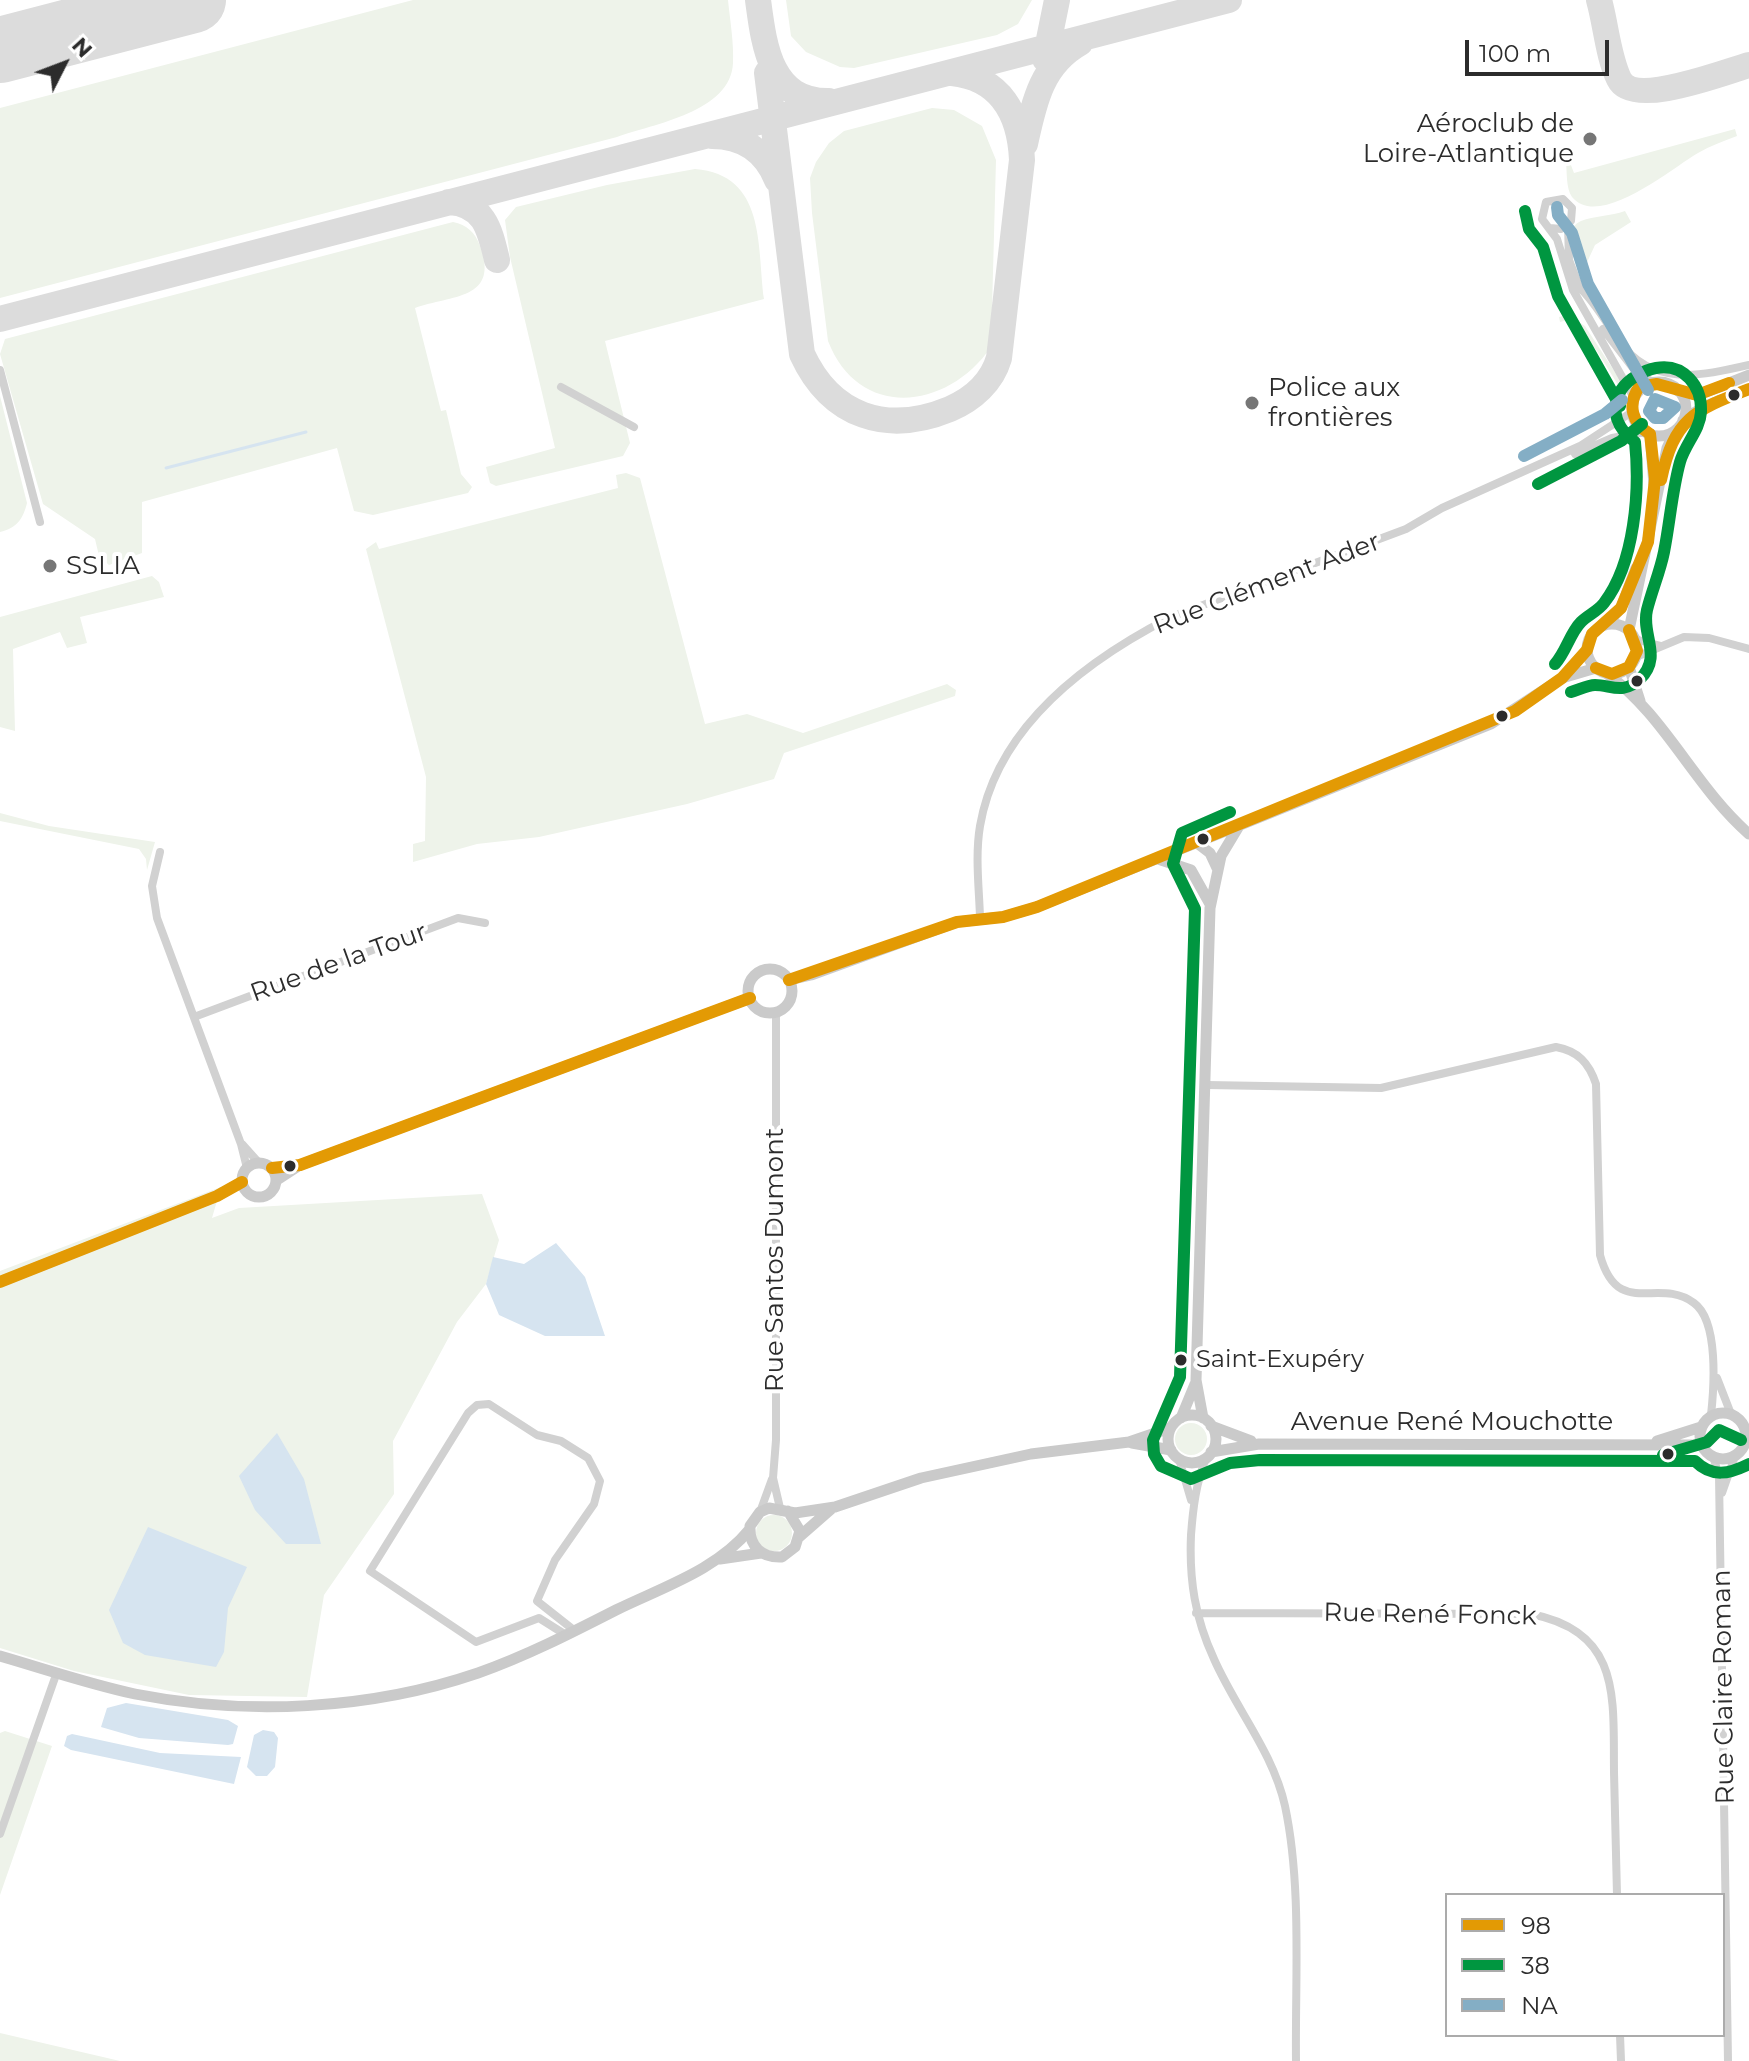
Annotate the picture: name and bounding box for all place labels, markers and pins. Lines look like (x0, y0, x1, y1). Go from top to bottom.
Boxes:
place label: Aéroclub de Loire-Atlantique (1363, 108, 1574, 170)
marker: Aéroclub de Loire-Atlantique (1581, 130, 1599, 148)
place label: Police aux frontières (1268, 372, 1400, 434)
unlabelled marker (1726, 387, 1742, 403)
marker: Police aux frontières (1243, 394, 1261, 412)
place label: SSLIA (66, 550, 140, 582)
marker: SSLIA (41, 557, 59, 575)
unlabelled marker (1629, 673, 1645, 689)
unlabelled marker (1494, 708, 1510, 724)
unlabelled marker (1195, 831, 1211, 847)
unlabelled marker (282, 1158, 298, 1174)
place label: Saint-Exupéry (1196, 1346, 1364, 1374)
marker: Saint-Exupéry (1173, 1352, 1189, 1368)
unlabelled marker (1660, 1446, 1676, 1462)

